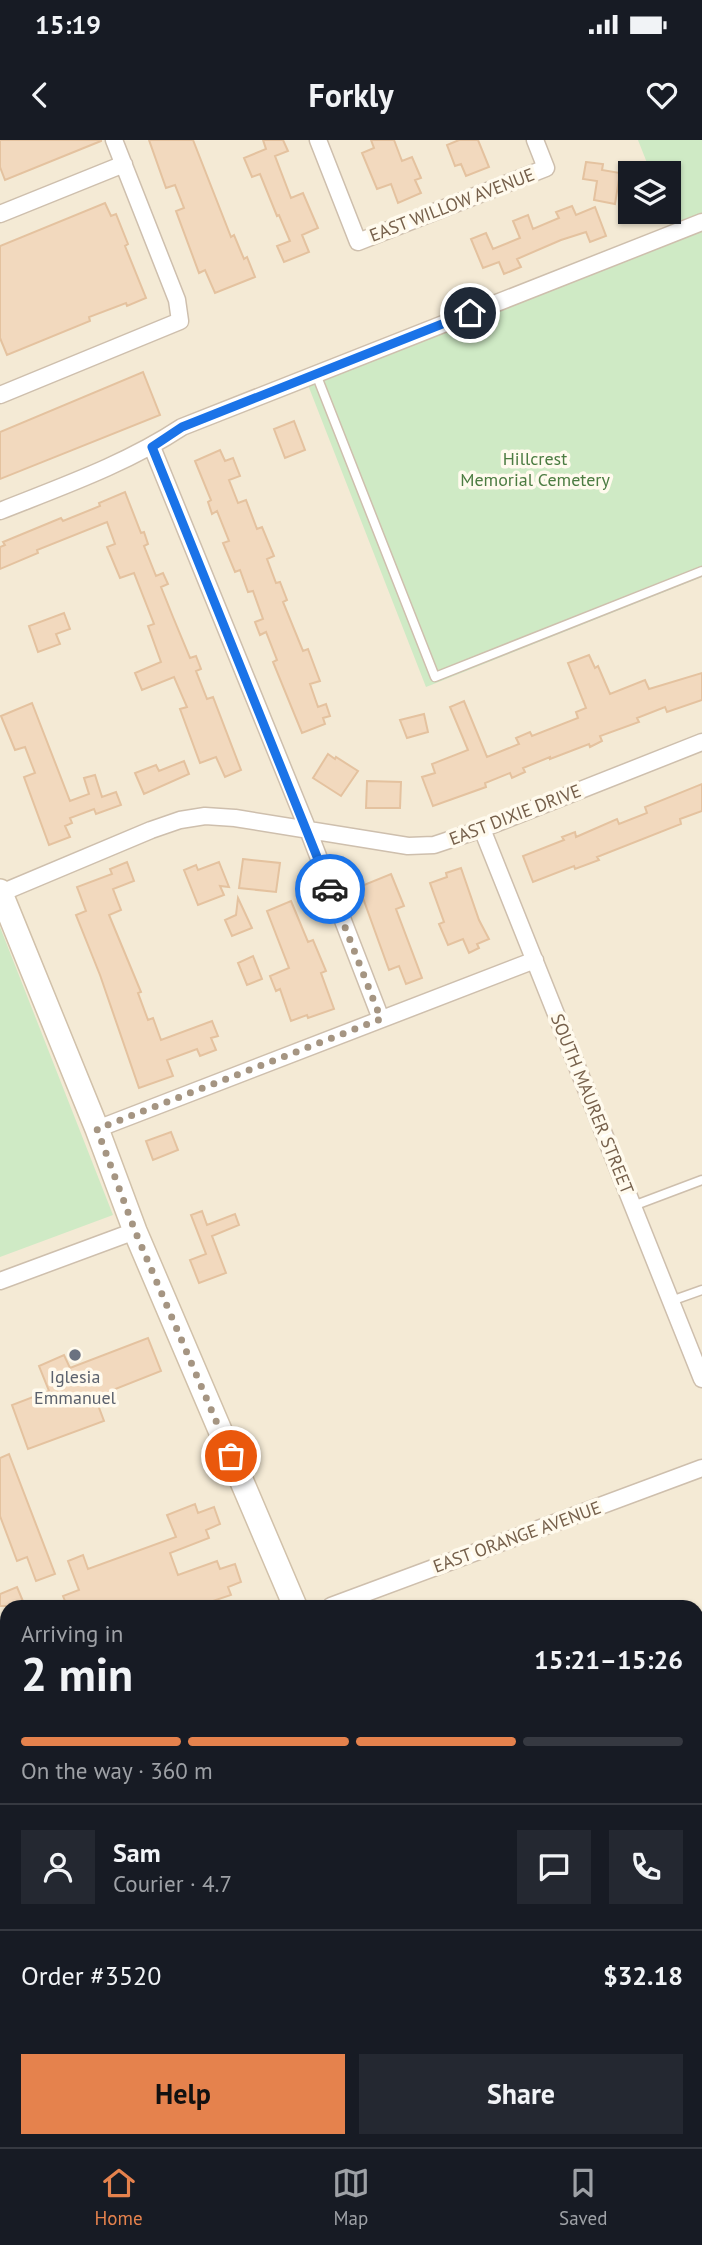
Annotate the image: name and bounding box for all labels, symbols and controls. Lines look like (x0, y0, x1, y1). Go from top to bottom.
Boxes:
text: 15:19 (35, 8, 101, 41)
text: Forkly (308, 74, 394, 116)
icon: back (21, 76, 59, 114)
icon: heart (643, 76, 681, 114)
map controls (618, 161, 681, 224)
button: layers (618, 161, 681, 224)
street label: EAST WILLOW AVENUE (366, 162, 538, 247)
pin (440, 283, 500, 343)
icon: home (451, 294, 489, 332)
park label: Hillcrest Memorial Cemetery (460, 447, 610, 491)
street label: EAST DIXIE DRIVE (446, 779, 584, 850)
courier (295, 854, 365, 924)
icon: car (311, 870, 349, 908)
street label: SOUTH MAURER STREET (546, 1010, 639, 1197)
marker: Iglesia Emmanuel (67, 1347, 83, 1363)
place label: Iglesia Emmanuel (34, 1365, 117, 1409)
pin (201, 1426, 261, 1486)
icon: bag (212, 1437, 250, 1475)
street label: EAST ORANGE AVENUE (430, 1495, 604, 1578)
text: Arriving in (21, 1619, 123, 1648)
text: 15:21–15:26 (534, 1643, 683, 1676)
text: 2 min (21, 1644, 133, 1704)
text: On the way · 360 m (21, 1756, 213, 1785)
button: person (21, 1830, 95, 1904)
button: chat (517, 1830, 591, 1904)
button: phone (609, 1830, 683, 1904)
text: Sam (113, 1836, 161, 1869)
text: Courier · 4.7 (113, 1869, 232, 1898)
text: Order #3520 (21, 1959, 161, 1992)
text: $32.18 (603, 1959, 683, 1992)
button: Help (21, 2054, 345, 2134)
button: Share (359, 2054, 683, 2134)
tab: Home (95, 2164, 143, 2230)
tab: Map (332, 2164, 370, 2230)
tab: Saved (559, 2164, 607, 2230)

